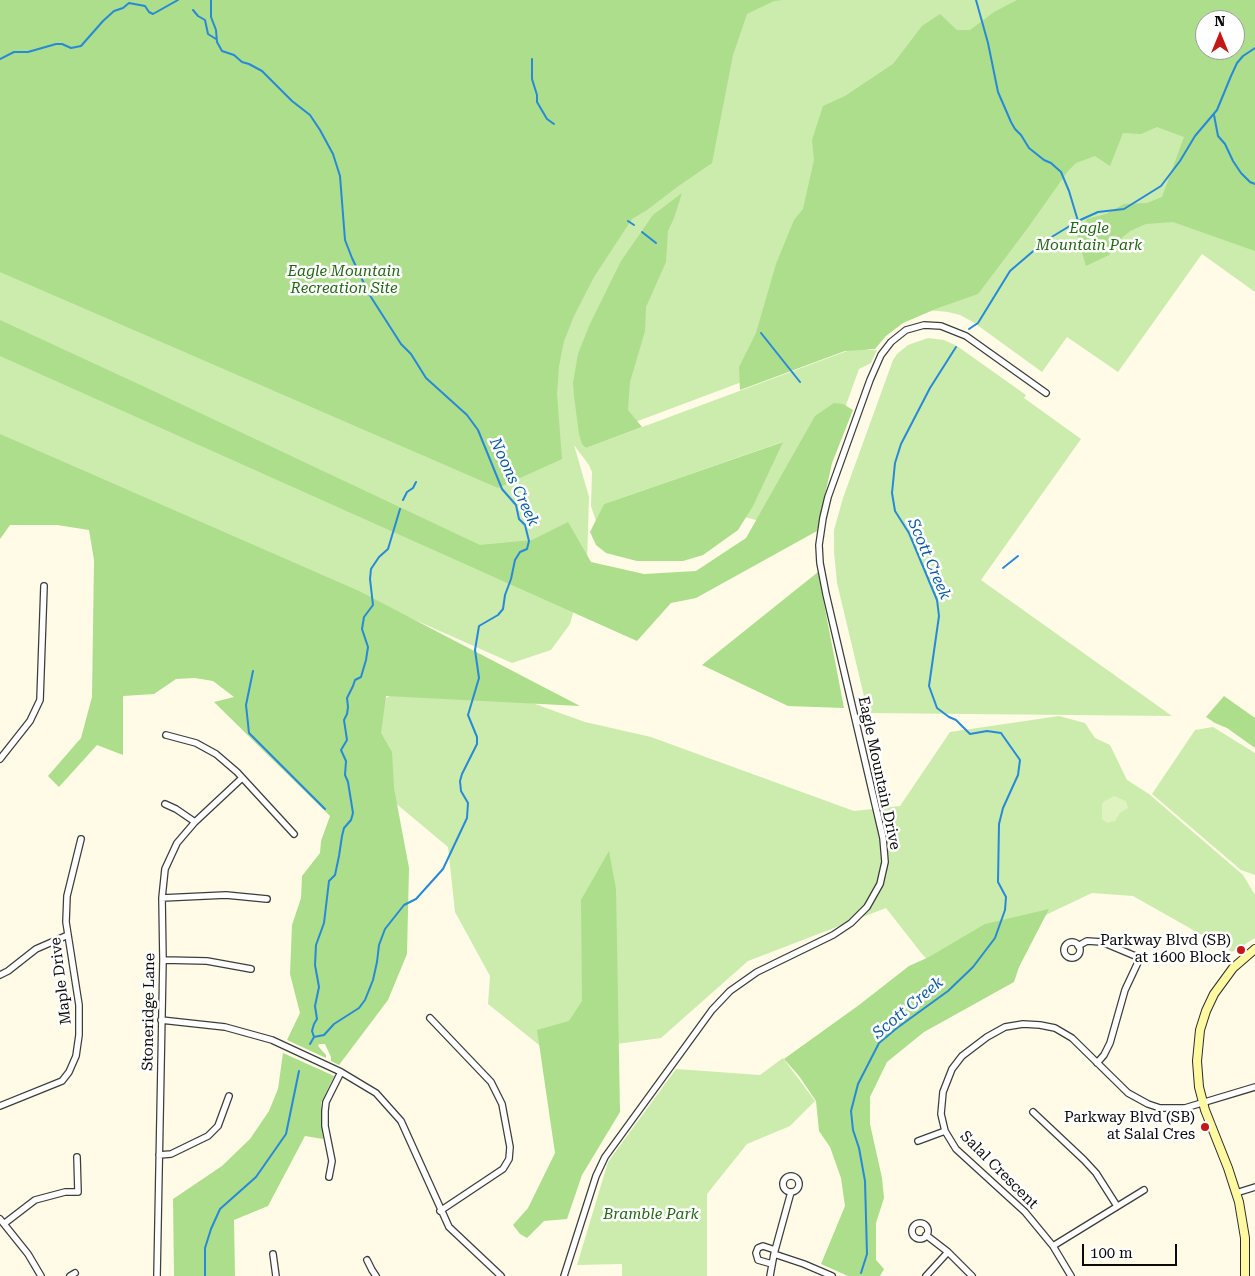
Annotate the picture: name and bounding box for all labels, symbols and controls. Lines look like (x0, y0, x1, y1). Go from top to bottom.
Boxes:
north arrow (1195, 10, 1245, 60)
text: N (1215, 13, 1225, 29)
park label: Eagle Mountain Park (1036, 220, 1142, 255)
park label: Eagle Mountain Recreation Site (287, 263, 401, 298)
water label: Noons Creek (485, 435, 543, 529)
water label: Scott Creek (903, 516, 955, 602)
street label: Eagle Mountain Drive (854, 695, 904, 851)
place label: Parkway Blvd (SB) at 1600 Block (1100, 932, 1231, 967)
street label: Maple Drive (47, 936, 75, 1026)
marker: Parkway Blvd (SB) at 1600 Block (1235, 944, 1247, 956)
street label: Stoneridge Lane (139, 953, 159, 1071)
water label: Scott Creek (869, 973, 947, 1043)
place label: Parkway Blvd (SB) at Salal Cres (1064, 1109, 1195, 1144)
marker: Parkway Blvd (SB) at Salal Cres (1199, 1121, 1211, 1133)
street label: Salal Crescent (956, 1127, 1042, 1213)
park label: Bramble Park (603, 1206, 699, 1224)
scale bar (1085, 1234, 1180, 1266)
text: 100 m (1090, 1244, 1133, 1262)

